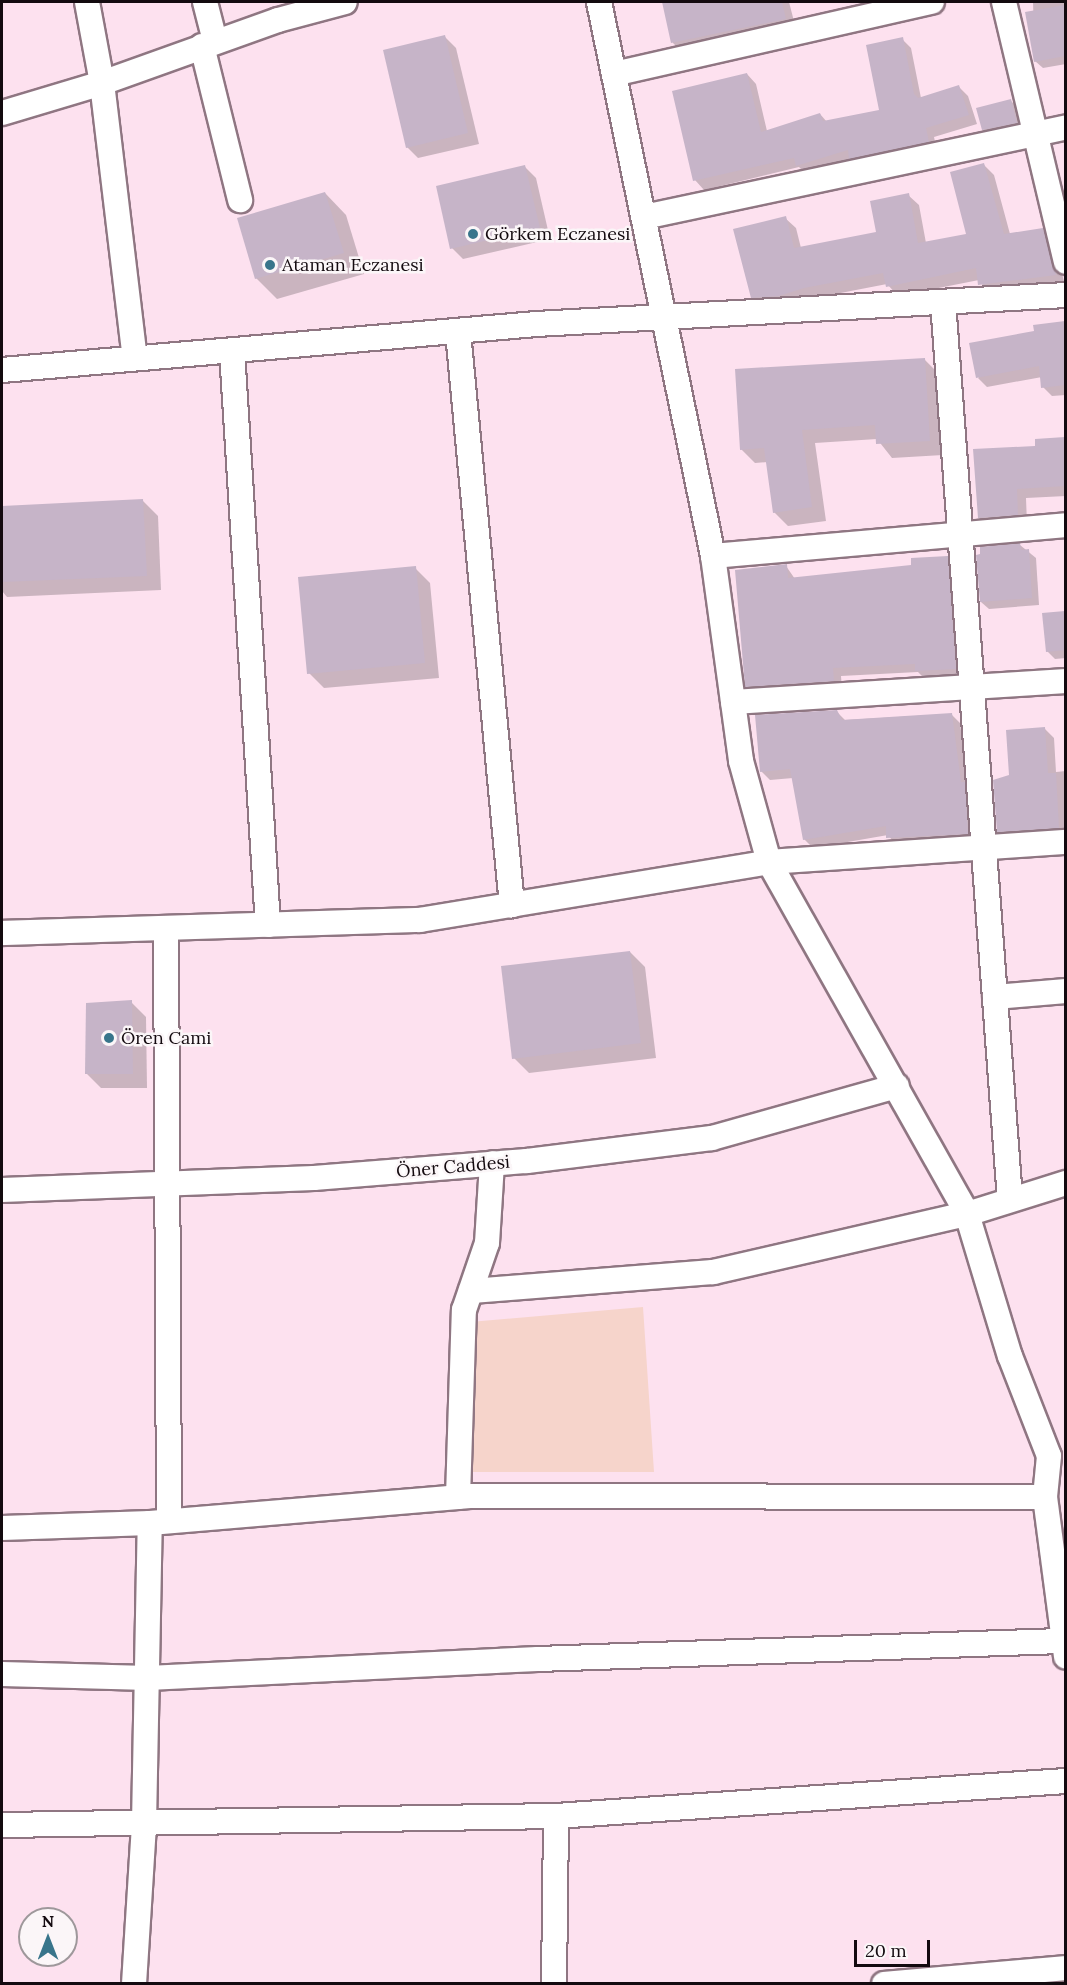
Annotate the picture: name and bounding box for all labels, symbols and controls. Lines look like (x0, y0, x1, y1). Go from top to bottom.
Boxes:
place label: Görkem Eczanesi (485, 223, 630, 245)
marker: Görkem Eczanesi (466, 227, 480, 241)
place label: Ataman Eczanesi (282, 254, 424, 276)
marker: Ataman Eczanesi (263, 258, 277, 272)
place label: Ören Cami (121, 1027, 211, 1049)
marker: Ören Cami (102, 1031, 116, 1045)
street label: Öner Caddesi (395, 1151, 511, 1183)
north arrow (18, 1907, 78, 1967)
text: N (42, 1911, 54, 1931)
scale bar (857, 1928, 934, 1966)
text: 20 m (865, 1939, 907, 1962)

